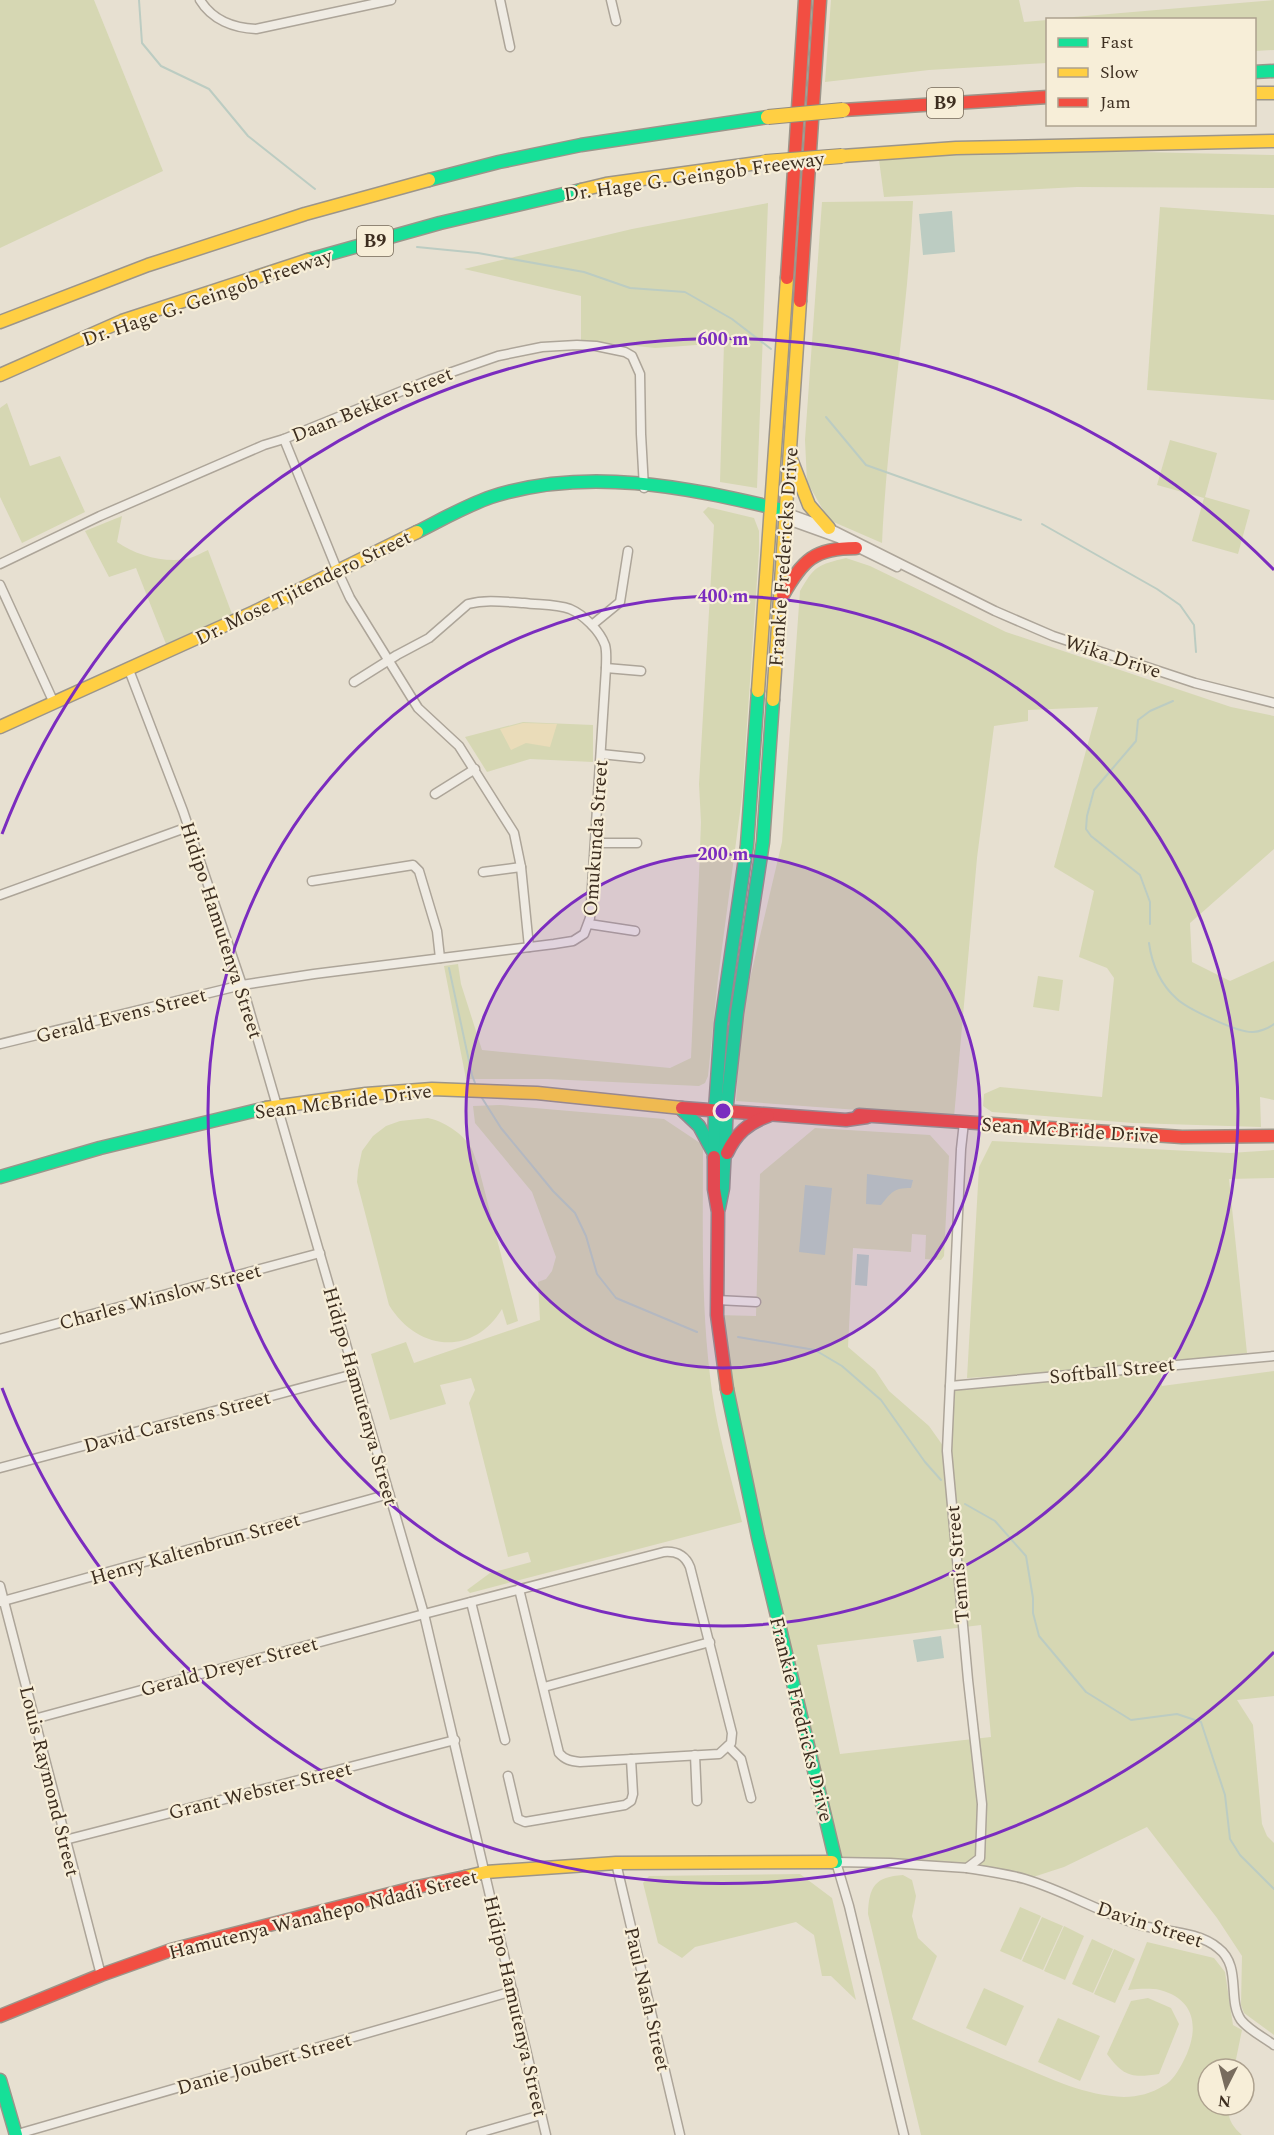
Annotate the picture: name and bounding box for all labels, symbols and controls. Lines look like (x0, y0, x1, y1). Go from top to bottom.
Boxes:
legend (1046, 18, 1256, 126)
text: Fast (1100, 29, 1133, 56)
text: Slow (1100, 59, 1139, 86)
road number: B9 (927, 88, 963, 118)
text: Jam (1100, 89, 1131, 116)
street label: Dr. Hage G. Geingob Freeway (562, 144, 828, 210)
road number: B9 (357, 226, 393, 256)
street label: Dr. Hage G. Geingob Freeway (78, 241, 338, 355)
text: 600 m (697, 326, 749, 353)
street label: Daan Bekker Street (287, 359, 458, 451)
street label: Frankie Fredericks Drive (761, 446, 807, 668)
street label: Dr. Mose Tjitendero Street (190, 522, 417, 653)
text: 400 m (697, 583, 749, 610)
street label: Wika Drive (1060, 627, 1165, 687)
street label: Omukunda Street (576, 759, 616, 917)
street label: Hidipo Hamutenya Street (172, 818, 270, 1043)
text: 200 m (697, 841, 749, 868)
street label: Gerald Evens Street (33, 980, 210, 1052)
street label: Sean McBride Drive (253, 1076, 433, 1128)
centre of rings (713, 1101, 733, 1121)
street label: Sean McBride Drive (980, 1110, 1160, 1152)
street label: Charles Winslow Street (56, 1256, 265, 1338)
street label: Hidipo Hamutenya Street (314, 1283, 406, 1509)
street label: Softball Street (1048, 1349, 1176, 1392)
street label: David Carstens Street (80, 1383, 274, 1461)
street label: Tennis Street (938, 1504, 978, 1624)
street label: Henry Kaltenbrun Street (87, 1505, 304, 1593)
street label: Frankie Fredricks Drive (761, 1613, 841, 1825)
street label: Gerald Dreyer Street (137, 1629, 321, 1705)
street label: Louis Raymond Street (11, 1683, 87, 1880)
street label: Grant Webster Street (166, 1754, 355, 1828)
street label: Hamutenya Wanahepo Ndadi Street (166, 1862, 481, 1968)
street label: Hidipo Hamutenya Street (475, 1892, 555, 2120)
street label: Davin Street (1093, 1894, 1207, 1956)
street label: Paul Nash Street (616, 1924, 678, 2074)
street label: Danie Joubert Street (173, 2025, 355, 2103)
north arrow (1196, 2057, 1256, 2117)
text: N (1217, 2088, 1232, 2114)

